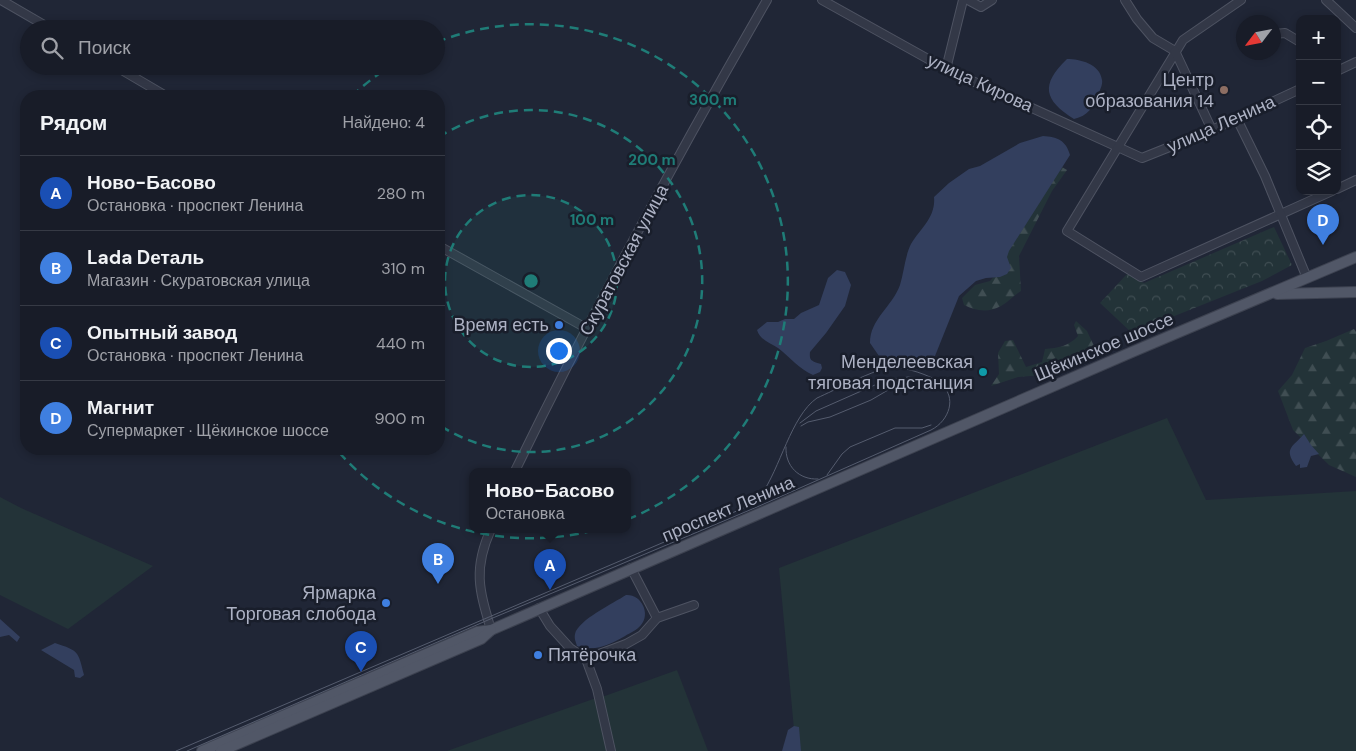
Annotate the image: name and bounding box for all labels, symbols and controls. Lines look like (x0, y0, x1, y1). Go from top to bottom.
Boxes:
north arrow (1236, 15, 1281, 60)
map controls (1296, 15, 1341, 195)
button: + (1296, 15, 1341, 60)
search box (20, 20, 445, 75)
icon: search (38, 34, 66, 62)
text: Поиск (78, 35, 131, 60)
street label: улица Кирова (923, 48, 1038, 118)
button: − (1296, 60, 1341, 105)
place label: Центр образования 14 (1085, 68, 1214, 113)
marker: Центр образования 14 (1218, 84, 1230, 96)
street label: улица Ленина (1163, 89, 1280, 159)
text: 300 m (689, 90, 737, 110)
button: locate (1296, 105, 1341, 150)
text: Рядом (40, 109, 107, 137)
text: Найдено: 4 (342, 112, 425, 133)
text: 200 m (628, 150, 676, 170)
button: layers (1296, 150, 1341, 195)
text: Ново-Басово (87, 170, 216, 195)
street label: Скуратовская улица (574, 179, 675, 340)
text: A (50, 183, 62, 204)
text: 280 m (377, 183, 425, 204)
text: Остановка · проспект Ленина (87, 195, 303, 216)
pin: D (1307, 204, 1339, 245)
text: 100 m (570, 210, 614, 230)
text: Lada Dеталь (87, 245, 204, 270)
text: B (51, 258, 61, 279)
text: 310 m (381, 258, 425, 279)
text: Магазин · Скуратовская улица (87, 270, 310, 291)
centre of rings (522, 272, 540, 290)
street label: Щёкинское шоссе (1031, 307, 1177, 387)
place label: Время есть (453, 313, 549, 337)
marker: Время есть (553, 319, 565, 331)
text: Опытный завод (87, 320, 237, 345)
text: C (50, 333, 62, 354)
text: 440 m (376, 333, 425, 354)
your location (546, 338, 572, 364)
text: Остановка · проспект Ленина (87, 345, 303, 366)
place label: Менделеевская тяговая подстанция (808, 350, 973, 395)
marker: Менделеевская тяговая подстанция (977, 366, 989, 378)
text: Магнит (87, 395, 154, 420)
text: D (50, 408, 62, 429)
text: 900 m (375, 408, 425, 429)
text: Супермаркет · Щёкинское шоссе (87, 420, 329, 441)
popup (469, 468, 631, 533)
street label: проспект Ленина (658, 470, 799, 548)
text: Ново-Басово (486, 478, 614, 503)
text: Остановка (486, 503, 565, 524)
pin: B (422, 543, 454, 584)
pin: A (534, 549, 566, 590)
place label: Ярмарка Торговая слобода (226, 581, 377, 626)
marker: Ярмарка Торговая слобода (380, 597, 392, 609)
pin: C (345, 631, 377, 672)
place label: Пятёрочка (548, 643, 637, 667)
marker: Пятёрочка (532, 649, 544, 661)

